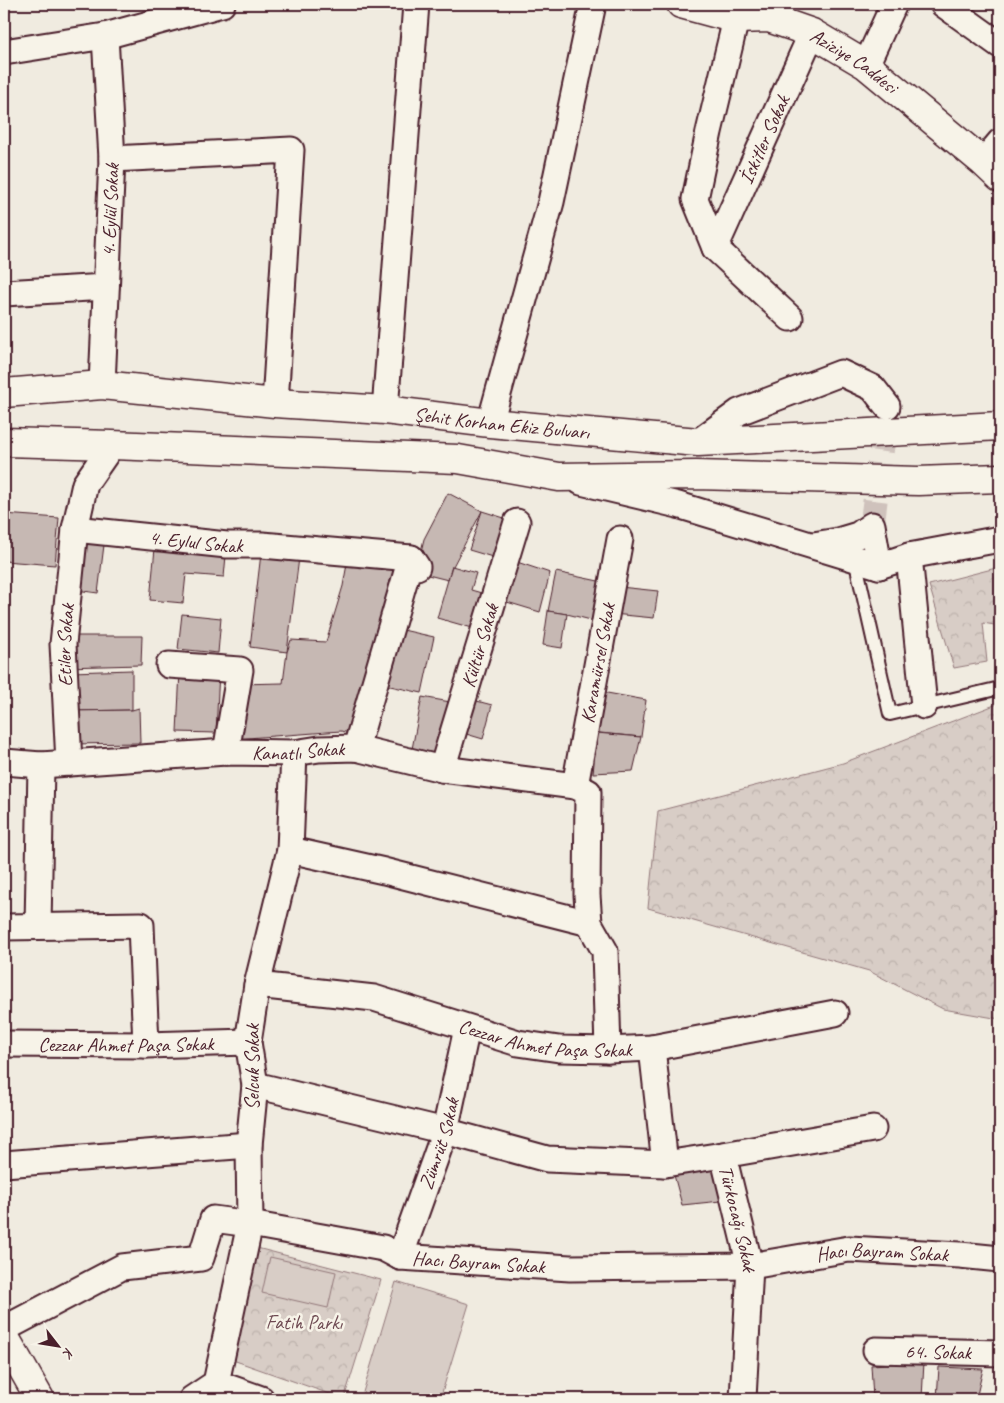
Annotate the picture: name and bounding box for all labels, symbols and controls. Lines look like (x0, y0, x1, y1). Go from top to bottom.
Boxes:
street label: Aziziye Caddesi (806, 23, 904, 100)
street label: İskitler Sokak (734, 90, 796, 188)
street label: 4. Eylül Sokak (96, 161, 125, 257)
street label: Şehit Korhan Ekiz Bulvarı (413, 402, 592, 445)
street label: 4. Eylul Sokak (148, 525, 244, 558)
street label: Kültür Sokak (455, 599, 505, 691)
street label: Karamürsel Sokak (575, 600, 621, 725)
street label: Etiler Sokak (51, 601, 80, 687)
street label: Kanatlı Sokak (252, 736, 347, 766)
street label: Cezzar Ahmet Paşa Sokak (456, 1013, 634, 1063)
street label: Selcuk Sokak (240, 1022, 265, 1110)
street label: Cezzar Ahmet Paşa Sokak (38, 1031, 216, 1058)
street label: Zümrüt Sokak (413, 1094, 465, 1193)
street label: Türkocağı Sokak (713, 1163, 762, 1274)
street label: Hacı Bayram Sokak (814, 1237, 950, 1267)
street label: Hacı Bayram Sokak (411, 1246, 547, 1279)
park label: Fatih Parkı (266, 1310, 343, 1335)
north arrow (32, 1320, 82, 1370)
street label: 64. Sokak (905, 1339, 973, 1365)
text: K (58, 1345, 78, 1362)

